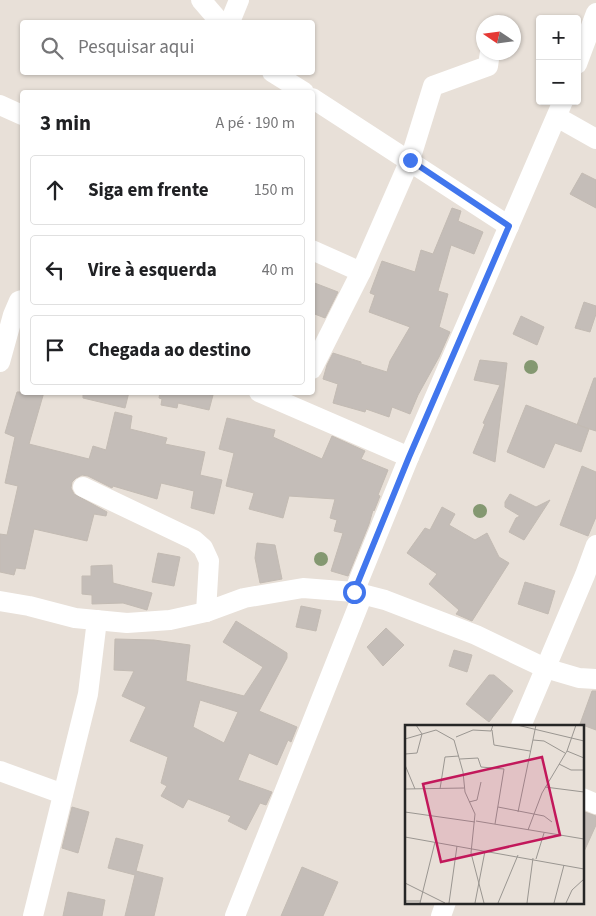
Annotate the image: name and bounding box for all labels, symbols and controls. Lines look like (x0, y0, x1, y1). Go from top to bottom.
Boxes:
north arrow (476, 15, 521, 60)
map controls (536, 15, 581, 105)
button: + (536, 15, 581, 60)
search box (20, 20, 315, 75)
icon: search (38, 34, 66, 62)
text: Pesquisar aqui (78, 34, 194, 61)
button: − (536, 60, 581, 105)
text: 3 min (40, 108, 91, 138)
text: A pé · 190 m (216, 112, 295, 134)
route end (399, 149, 422, 172)
icon: ahead (41, 176, 69, 204)
text: Siga em frente (88, 177, 209, 204)
text: 150 m (254, 179, 294, 201)
icon: left (41, 256, 69, 284)
text: Vire à esquerda (88, 257, 217, 284)
text: 40 m (262, 259, 294, 281)
icon: arrive (41, 336, 69, 364)
text: Chegada ao destino (88, 337, 251, 364)
route start (343, 581, 366, 604)
inset map (405, 725, 584, 904)

